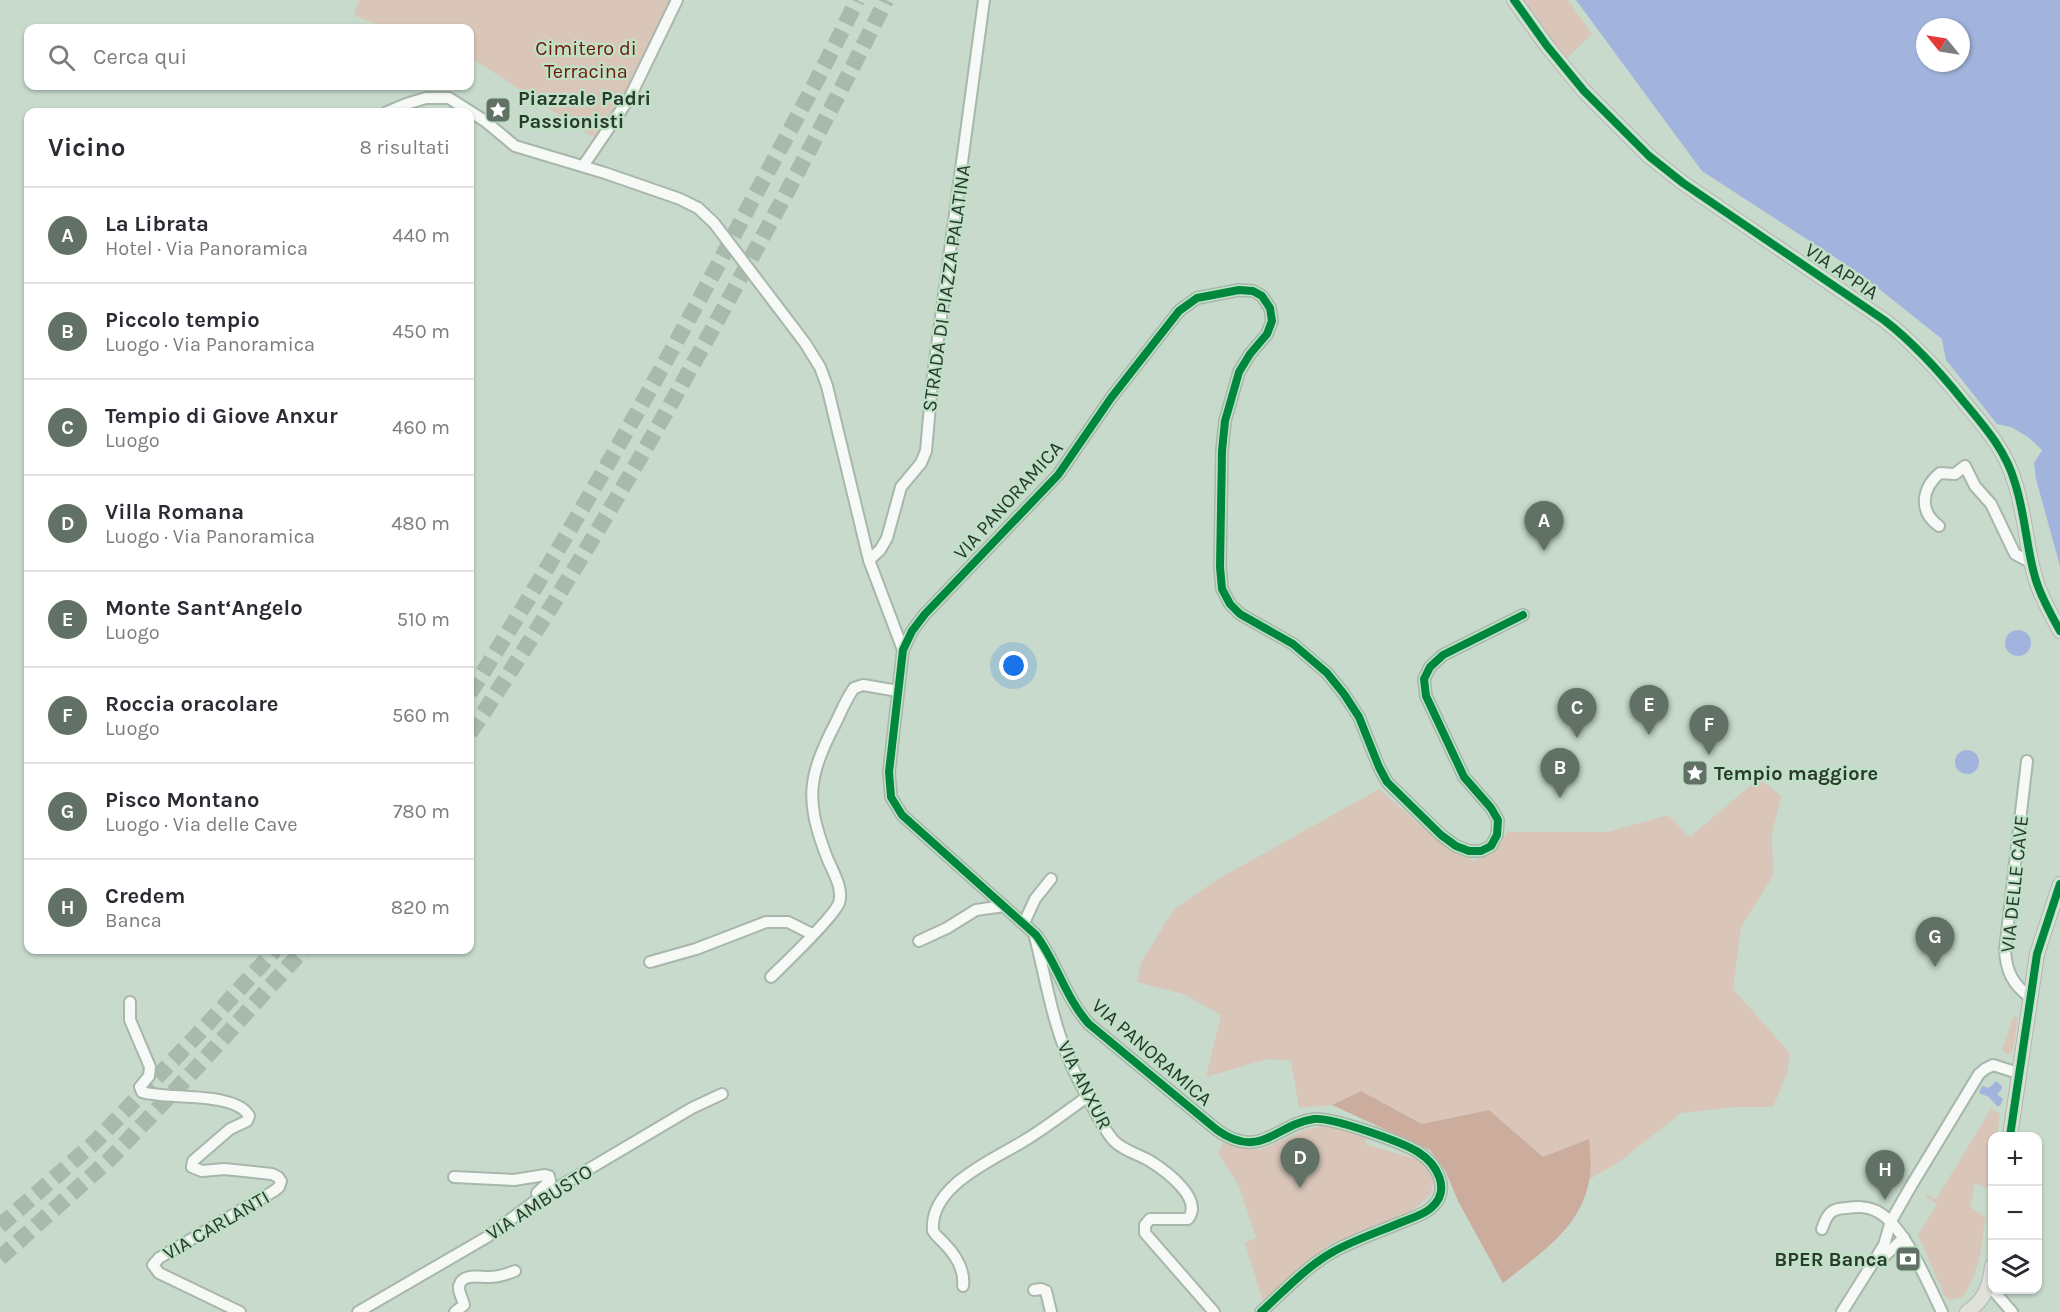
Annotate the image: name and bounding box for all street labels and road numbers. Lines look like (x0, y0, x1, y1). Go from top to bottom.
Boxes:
street label: STRADA DI PIAZZA PALATINA (918, 163, 975, 413)
street label: VIA APPIA (1801, 238, 1883, 304)
street label: VIA PANORAMICA (949, 436, 1068, 564)
street label: VIA DELLE CAVE (1996, 814, 2033, 954)
street label: VIA PANORAMICA (1087, 994, 1216, 1111)
street label: VIA ANXUR (1052, 1037, 1117, 1133)
street label: VIA AMBUSTO (482, 1160, 597, 1245)
street label: VIA CARLANTI (159, 1186, 274, 1265)

